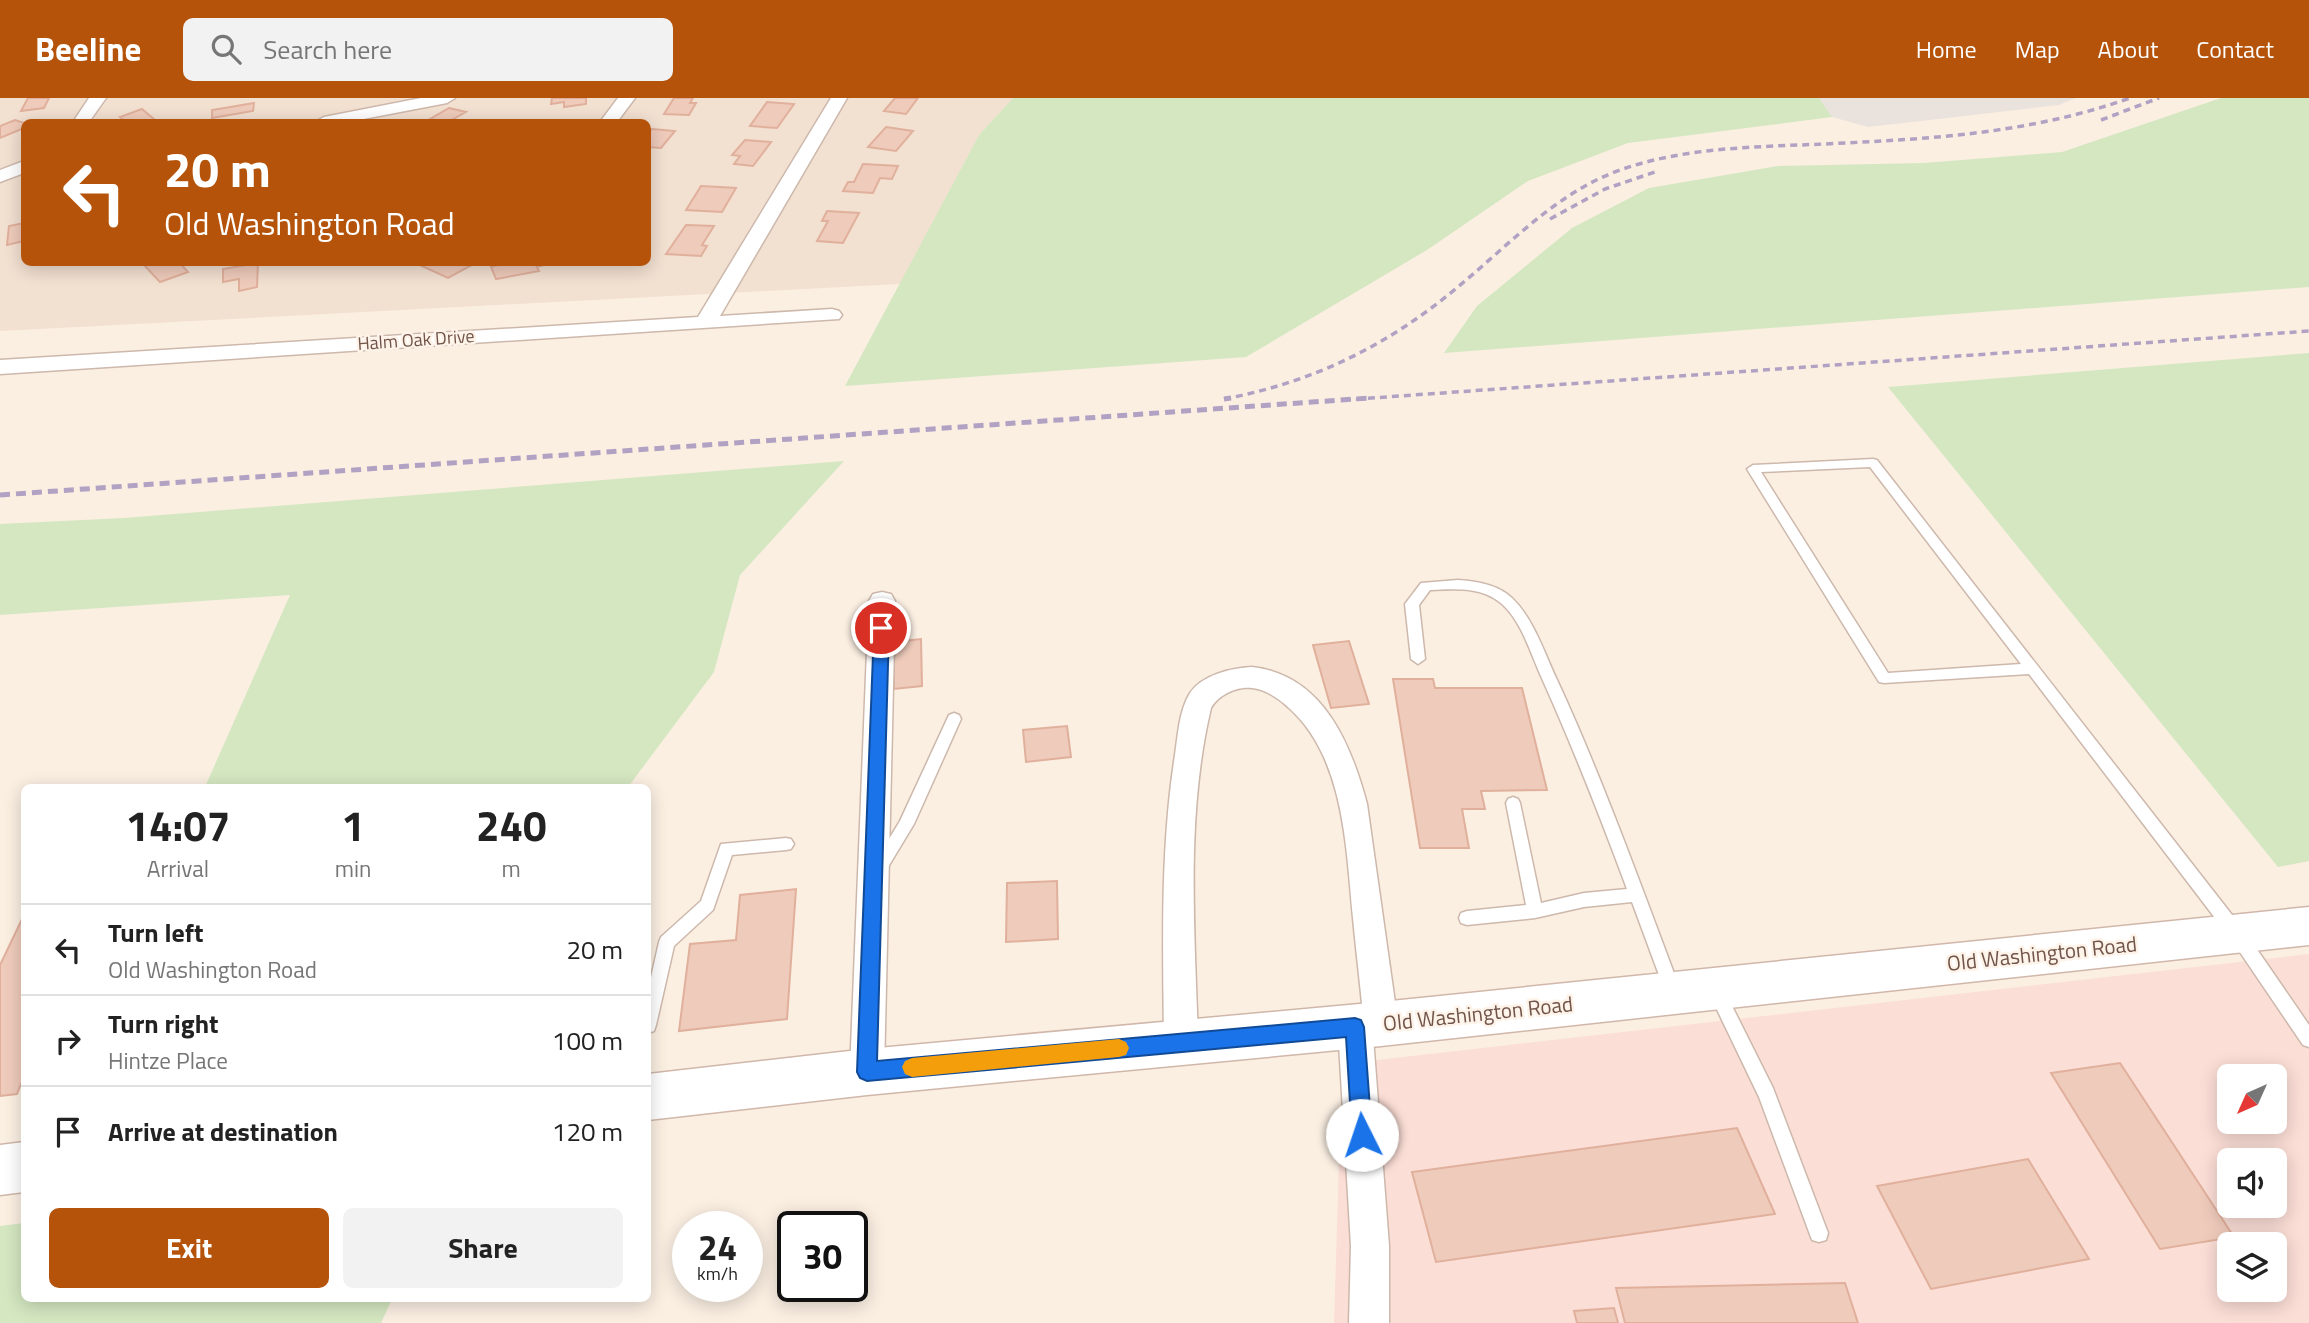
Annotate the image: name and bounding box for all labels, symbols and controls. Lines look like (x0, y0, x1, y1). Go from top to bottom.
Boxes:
search box (183, 18, 673, 81)
text: Beeline (35, 24, 141, 74)
icon: search (207, 30, 245, 68)
text: Search here (263, 30, 392, 69)
text: Home (1916, 31, 1977, 67)
text: Map (2015, 31, 2060, 67)
text: About (2098, 31, 2158, 67)
text: Contact (2196, 31, 2274, 67)
text: 20 m (164, 131, 271, 206)
icon: left (49, 147, 140, 238)
text: Old Washington Road (164, 199, 455, 247)
street label: Halm Oak Drive (357, 322, 475, 357)
pin (851, 598, 911, 658)
icon: arrive (862, 609, 900, 647)
text: 14:07 (125, 793, 230, 857)
text: 1 (341, 793, 365, 857)
text: 240 (476, 793, 546, 857)
text: Arrival (147, 851, 209, 886)
text: min (335, 851, 371, 886)
text: m (502, 851, 521, 886)
text: Turn left (108, 913, 203, 952)
street label: Old Washington Road (1945, 927, 2138, 979)
text: 20 m (566, 930, 623, 969)
icon: left (49, 931, 87, 969)
text: Old Washington Road (108, 952, 317, 987)
street label: Old Washington Road (1381, 987, 1574, 1039)
text: Turn right (108, 1004, 219, 1043)
text: 100 m (552, 1021, 623, 1060)
icon: right (49, 1022, 87, 1060)
text: Hintze Place (108, 1043, 228, 1078)
north arrow (2217, 1064, 2287, 1134)
map controls (2217, 1064, 2287, 1302)
position arrow (1325, 1098, 1399, 1172)
text: Arrive at destination (108, 1112, 338, 1151)
text: 120 m (552, 1112, 623, 1151)
icon: arrive (49, 1113, 87, 1151)
button: sound (2217, 1148, 2287, 1218)
button: Exit (49, 1208, 329, 1288)
button: Share (343, 1208, 623, 1288)
speed limit sign: 30 (777, 1211, 868, 1302)
text: 24 (698, 1220, 737, 1274)
button: layers (2217, 1232, 2287, 1302)
text: km/h (697, 1260, 738, 1287)

